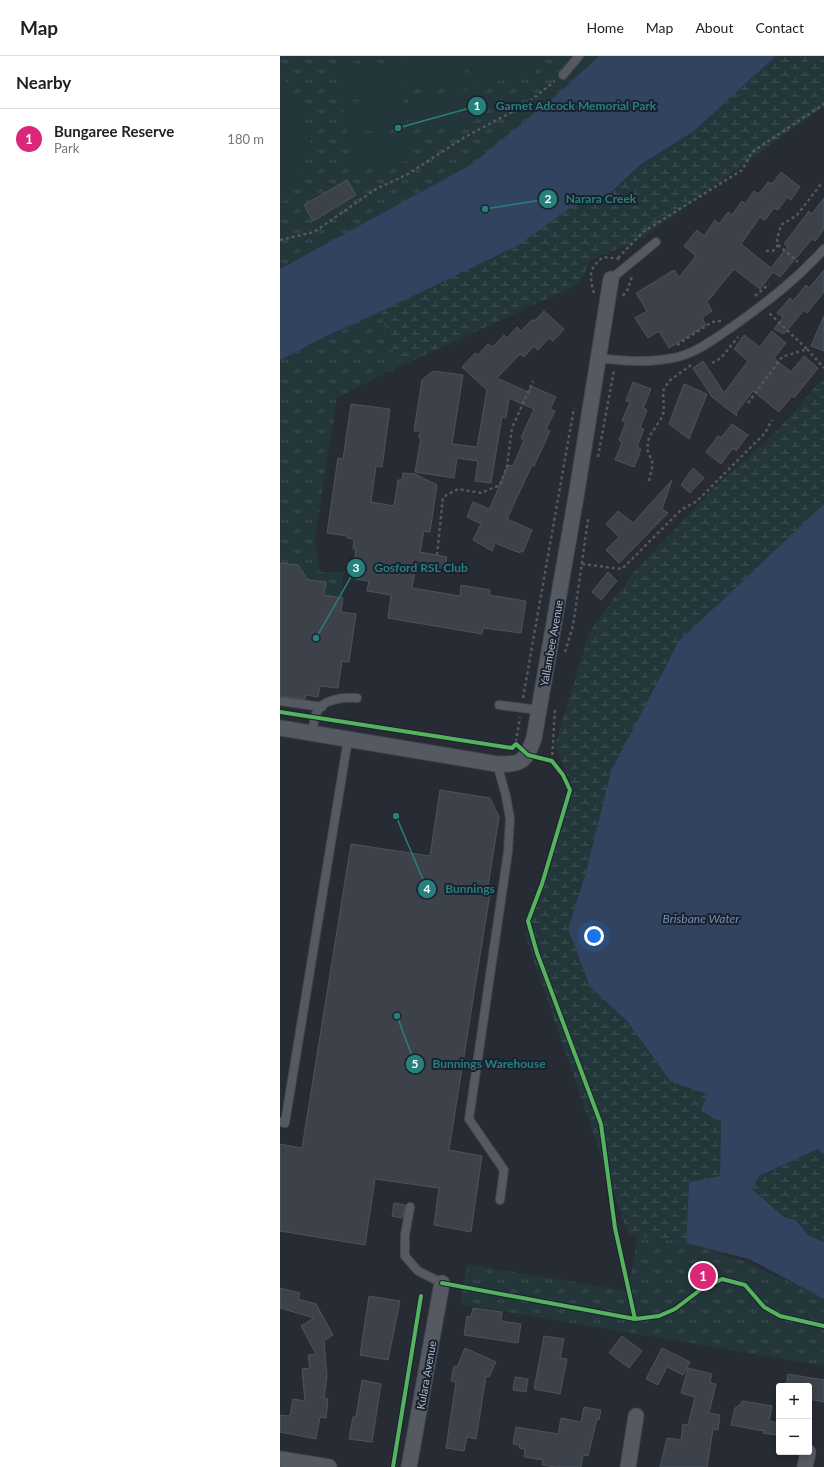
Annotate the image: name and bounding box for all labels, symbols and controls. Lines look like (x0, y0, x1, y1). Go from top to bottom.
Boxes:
text: Map (20, 16, 58, 39)
text: Home (586, 19, 624, 36)
text: Map (646, 19, 673, 36)
text: About (695, 19, 733, 36)
text: Contact (755, 19, 804, 36)
text: Nearby (16, 72, 71, 93)
callout: Garnet Adcock Memorial Park (467, 94, 664, 118)
text: 1 (474, 98, 481, 113)
text: Garnet Adcock Memorial Park (496, 98, 657, 113)
text: Bungaree Reserve (54, 122, 174, 140)
text: 1 (25, 131, 33, 147)
text: 180 m (227, 131, 264, 147)
text: Park (54, 140, 79, 156)
callout: Narara Creek (538, 187, 644, 211)
text: 2 (545, 191, 552, 206)
text: Narara Creek (566, 191, 637, 206)
callout: Gosford RSL Club (346, 556, 476, 580)
text: 3 (353, 560, 360, 575)
text: Gosford RSL Club (374, 560, 468, 575)
street label: Yallambee Avenue (537, 599, 565, 687)
callout: Bunnings (417, 877, 502, 901)
text: 4 (424, 881, 431, 896)
text: Bunnings (445, 881, 495, 896)
water label: Brisbane Water (663, 911, 740, 926)
your location (584, 926, 604, 946)
callout: Bunnings Warehouse (405, 1052, 554, 1076)
text: 5 (412, 1056, 419, 1071)
text: Bunnings Warehouse (432, 1056, 546, 1071)
pin: 1 (690, 1261, 716, 1291)
street label: Kulara Avenue (414, 1339, 438, 1410)
map controls (776, 1383, 812, 1455)
button: + (776, 1383, 812, 1419)
button: − (776, 1419, 812, 1455)

